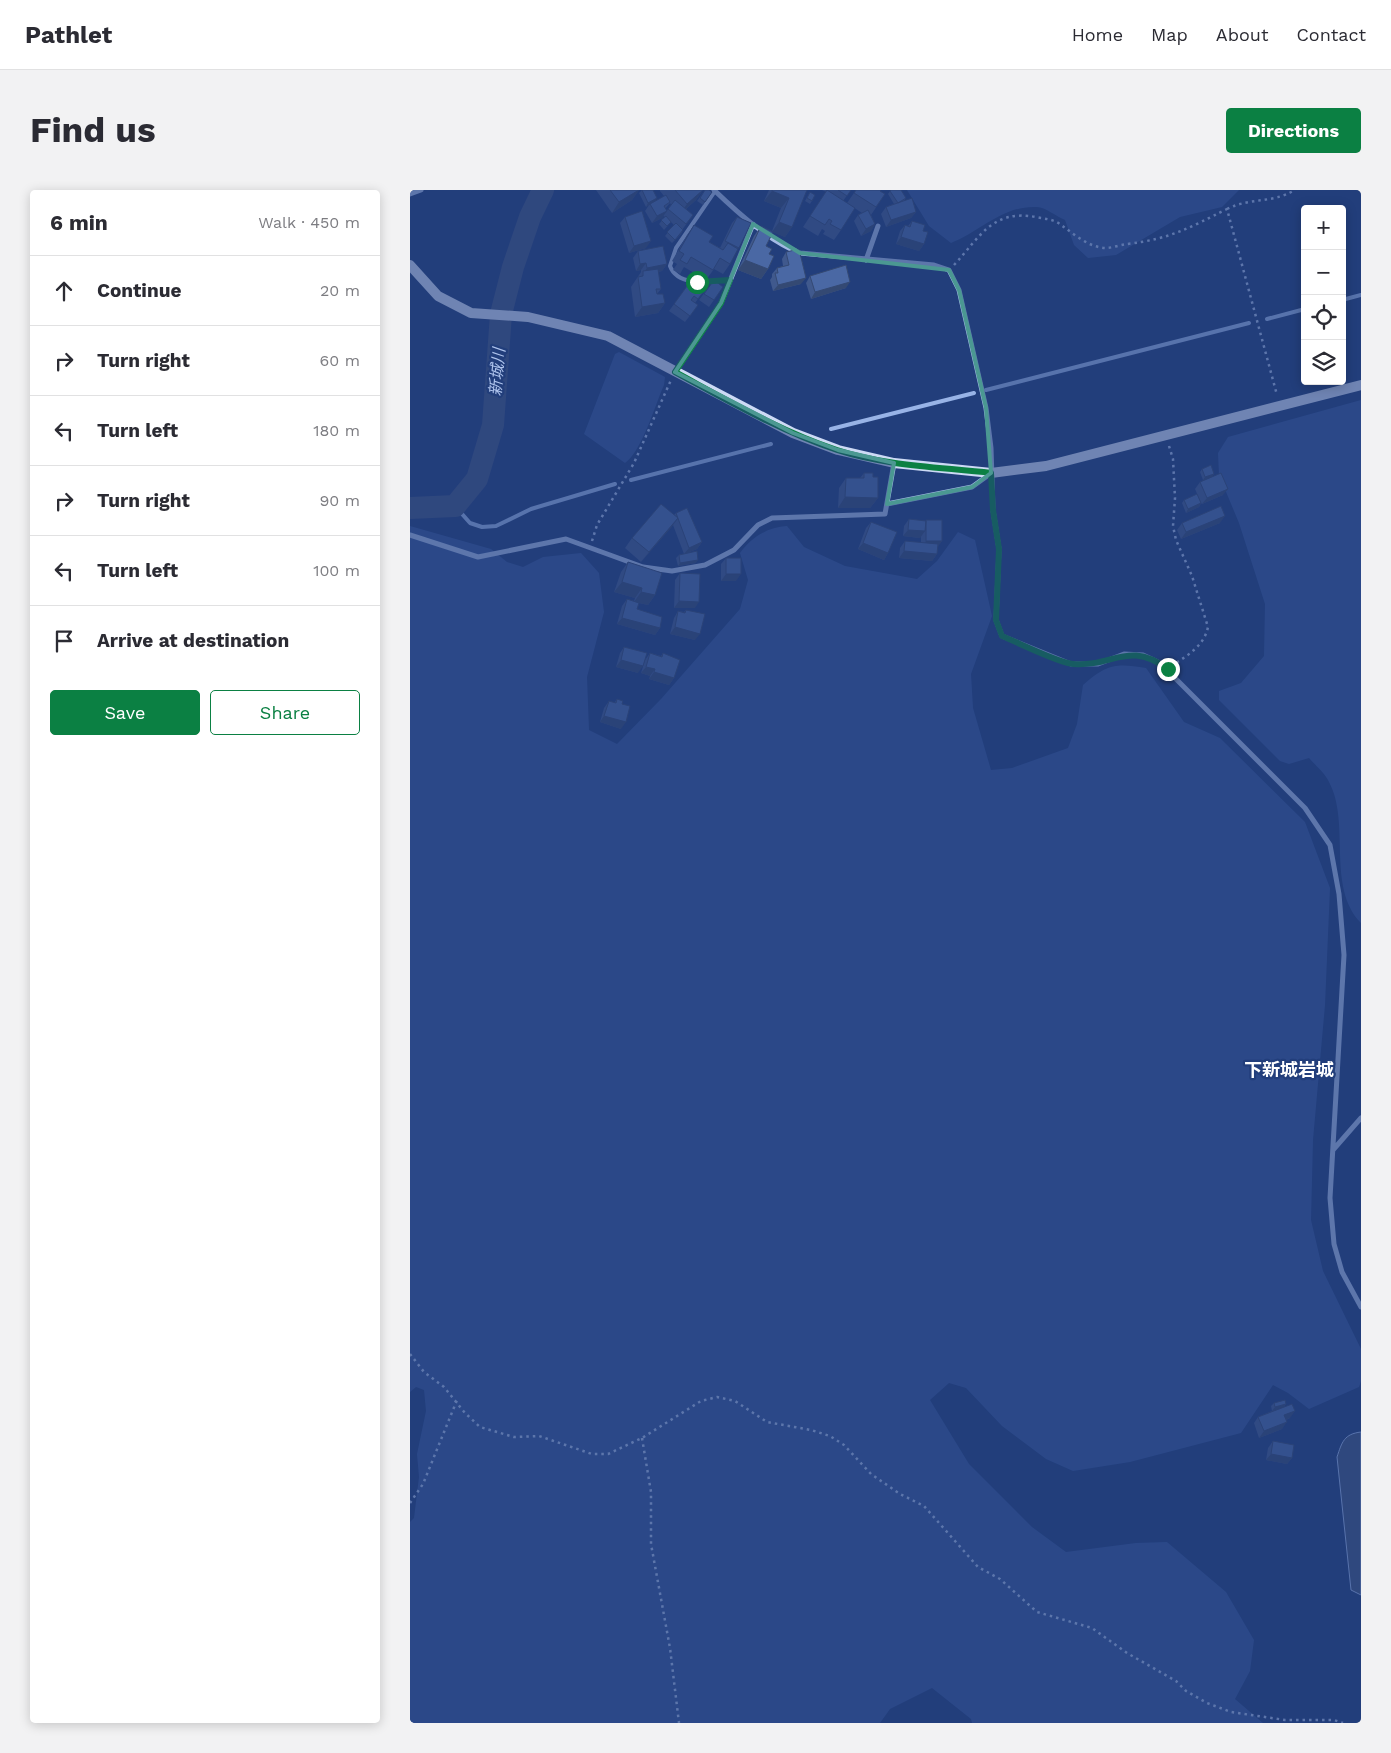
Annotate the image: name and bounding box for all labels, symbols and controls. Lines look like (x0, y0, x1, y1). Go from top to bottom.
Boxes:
text: Pathlet (25, 21, 112, 49)
text: Home (1072, 24, 1123, 45)
text: Map (1151, 24, 1188, 45)
text: About (1216, 24, 1268, 45)
text: Contact (1296, 24, 1366, 45)
button: Directions (1226, 108, 1361, 153)
text: Find us (30, 109, 156, 151)
map controls (1301, 205, 1346, 385)
button: + (1301, 205, 1346, 250)
text: 6 min (50, 210, 108, 235)
text: Walk · 450 m (258, 213, 360, 232)
button: − (1301, 250, 1346, 295)
route start (686, 271, 709, 294)
icon: ahead (50, 277, 78, 305)
text: Continue (97, 279, 181, 302)
text: 20 m (320, 281, 360, 300)
button: locate (1301, 295, 1346, 340)
button: layers (1301, 340, 1346, 385)
water label: 新城川 (485, 345, 509, 397)
icon: right (50, 347, 78, 375)
text: Turn right (97, 349, 190, 372)
text: 60 m (320, 351, 360, 370)
icon: left (50, 417, 78, 445)
text: Turn left (97, 419, 178, 442)
text: 180 m (313, 421, 360, 440)
icon: right (50, 487, 78, 515)
text: Turn right (97, 489, 190, 512)
text: 90 m (319, 491, 360, 510)
icon: left (50, 557, 78, 585)
text: Turn left (97, 559, 178, 582)
text: 100 m (313, 561, 360, 580)
icon: arrive (50, 627, 78, 655)
text: Arrive at destination (97, 629, 289, 652)
route end (1157, 658, 1180, 681)
button: Save (50, 690, 200, 735)
button: Share (210, 690, 360, 735)
district label: 下新城岩城 (1244, 1059, 1334, 1080)

